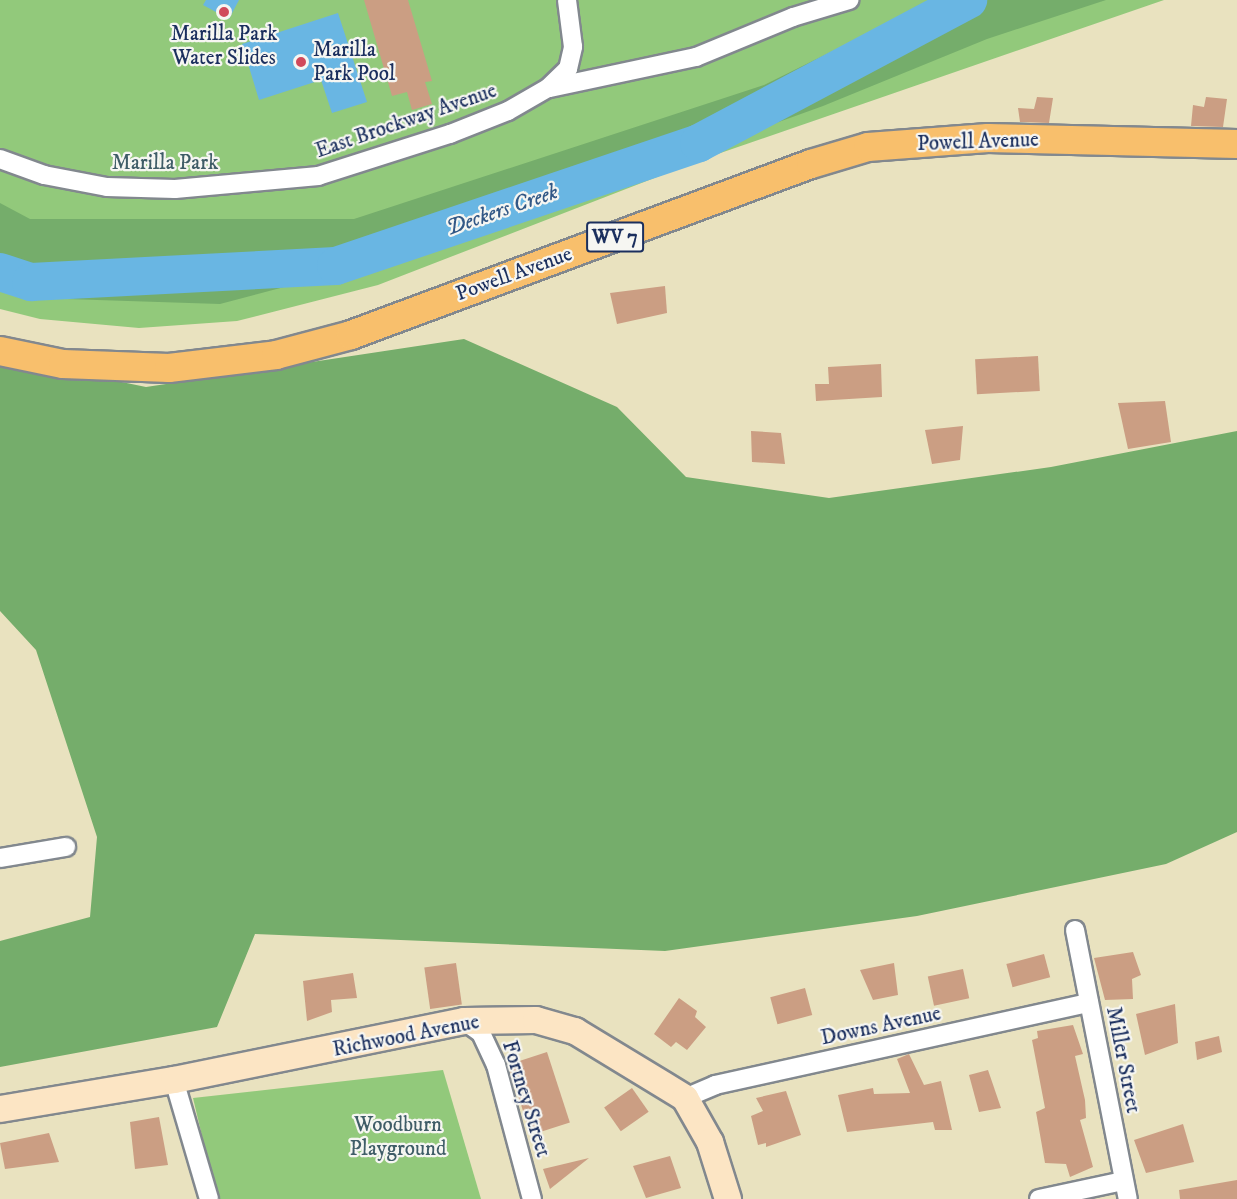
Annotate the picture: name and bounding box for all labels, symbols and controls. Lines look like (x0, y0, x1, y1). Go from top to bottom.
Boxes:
marker: Marilla Park Water Slides (217, 5, 231, 19)
place label: Marilla Park Water Slides (171, 21, 277, 71)
place label: Marilla Park Pool (313, 37, 395, 87)
marker: Marilla Park Pool (294, 55, 308, 69)
street label: East Brockway Avenue (312, 78, 500, 164)
street label: Powell Avenue (917, 127, 1039, 157)
park label: Marilla Park (112, 150, 218, 176)
water label: Deckers Creek (443, 179, 561, 241)
road number: WV 7 (585, 220, 645, 254)
street label: Powell Avenue (452, 241, 576, 307)
street label: Downs Avenue (819, 1001, 943, 1051)
street label: Miller Street (1100, 1005, 1146, 1115)
street label: Richwood Avenue (331, 1009, 481, 1063)
street label: Fortney Street (496, 1038, 556, 1160)
park label: Woodburn Playground (350, 1112, 446, 1162)

